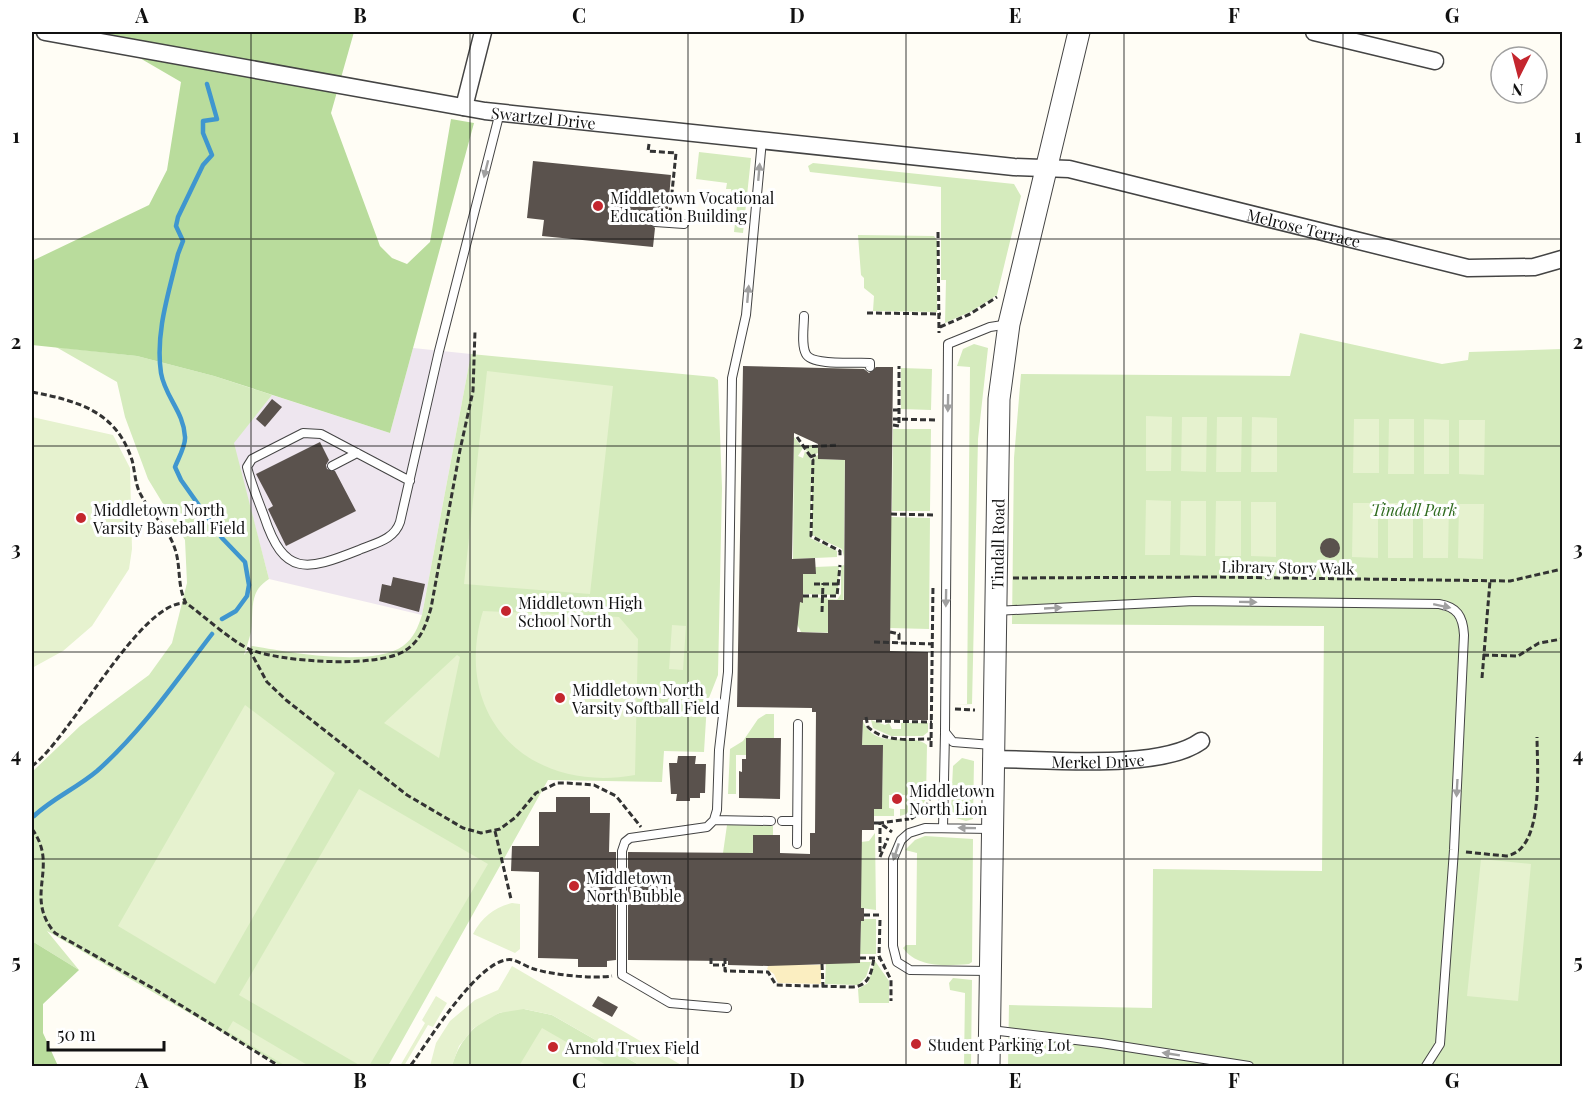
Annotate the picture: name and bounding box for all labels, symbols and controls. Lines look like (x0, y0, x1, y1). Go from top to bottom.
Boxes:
text: A (134, 1, 149, 28)
text: B (353, 1, 367, 28)
text: C (572, 1, 586, 28)
text: D (789, 1, 805, 28)
text: E (1009, 1, 1021, 28)
text: F (1228, 1, 1240, 28)
text: G (1445, 1, 1460, 28)
north arrow (1489, 45, 1549, 105)
text: N (1510, 79, 1524, 101)
street label: Swartzel Drive (490, 101, 597, 133)
text: 1 (12, 121, 20, 148)
text: 1 (1574, 121, 1582, 148)
one-way arrow (480, 160, 490, 178)
one-way arrow (754, 163, 764, 182)
place label: Middletown Vocational Education Building (610, 187, 775, 226)
marker: Middletown Vocational Education Building (591, 199, 605, 213)
street label: Melrose Terrace (1245, 203, 1363, 251)
one-way arrow (743, 284, 753, 303)
text: 2 (11, 327, 21, 354)
text: 2 (1573, 327, 1583, 354)
one-way arrow (943, 393, 953, 412)
street label: Tindall Road (986, 498, 1008, 590)
place label: Middletown North Varsity Baseball Field (92, 499, 245, 538)
park label: Tindall Park (1371, 499, 1457, 520)
marker: Middletown North Varsity Baseball Field (74, 511, 88, 525)
text: 3 (11, 534, 21, 561)
text: 3 (1573, 534, 1583, 561)
street label: Library Story Walk (1221, 555, 1355, 579)
one-way arrow (941, 588, 951, 607)
place label: Middletown High School North (518, 592, 643, 631)
one-way arrow (1238, 597, 1257, 607)
one-way arrow (1433, 602, 1452, 611)
marker: Middletown High School North (499, 604, 513, 618)
one-way arrow (1043, 604, 1062, 613)
place label: Middletown North Varsity Softball Field (571, 679, 719, 718)
marker: Middletown North Varsity Softball Field (553, 691, 567, 705)
text: 4 (11, 740, 21, 767)
text: 4 (1573, 740, 1583, 767)
street label: Merkel Drive (1051, 748, 1145, 772)
one-way arrow (1452, 778, 1462, 797)
place label: Middletown North Lion (909, 780, 995, 819)
marker: Middletown North Lion (890, 792, 904, 806)
one-way arrow (957, 824, 976, 833)
one-way arrow (891, 843, 900, 861)
place label: Middletown North Bubble (586, 867, 682, 906)
marker: Middletown North Bubble (567, 879, 581, 893)
text: 5 (11, 947, 21, 974)
text: 5 (1573, 947, 1583, 974)
scale bar (48, 1014, 164, 1052)
text: 50 m (57, 1022, 96, 1046)
place label: Student Parking Lot (928, 1034, 1071, 1055)
place label: Arnold Truex Field (564, 1037, 700, 1058)
marker: Student Parking Lot (909, 1037, 923, 1051)
marker: Arnold Truex Field (546, 1040, 560, 1054)
one-way arrow (1161, 1049, 1180, 1058)
text: A (134, 1066, 149, 1093)
text: B (353, 1066, 367, 1093)
text: C (572, 1066, 586, 1093)
text: D (789, 1066, 805, 1093)
text: E (1009, 1066, 1021, 1093)
text: F (1228, 1066, 1240, 1093)
text: G (1445, 1066, 1460, 1093)

